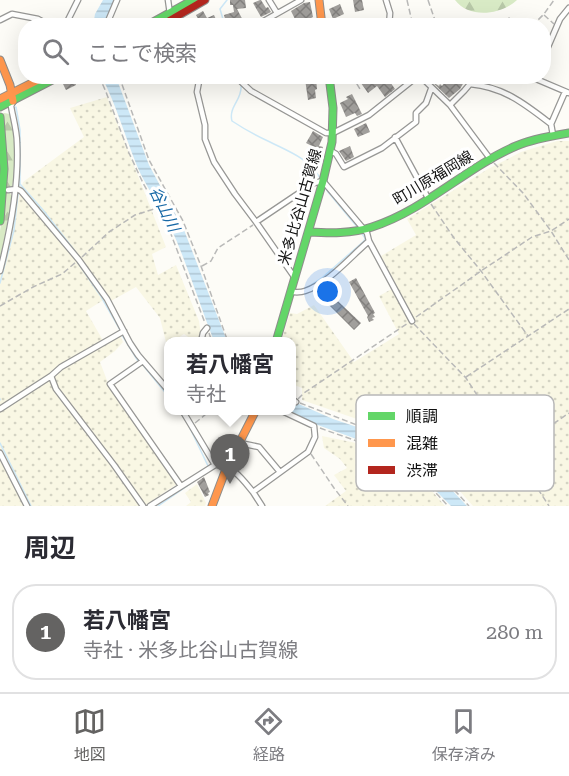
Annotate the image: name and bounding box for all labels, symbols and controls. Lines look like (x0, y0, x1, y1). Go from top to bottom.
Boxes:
search box (18, 18, 551, 84)
icon: search (39, 35, 72, 68)
text: ここで検索 (87, 41, 197, 66)
street label: 米多比谷山古賀線 (275, 147, 325, 267)
street label: 町川原福岡線 (390, 147, 476, 209)
water label: 谷山川 (145, 183, 184, 237)
your location (313, 277, 342, 306)
popup (164, 337, 296, 415)
text: 若八幡宮 (186, 352, 274, 377)
text: 寺社 (186, 382, 226, 406)
legend (356, 395, 554, 491)
text: 順調 (406, 407, 438, 426)
pin: 1 (210, 434, 250, 484)
text: 混雑 (406, 434, 438, 453)
text: 渋滞 (406, 461, 438, 480)
text: 周辺 (24, 533, 76, 563)
text: 若八幡宮 (83, 608, 171, 633)
text: 1 (40, 620, 51, 644)
text: 280 m (486, 620, 543, 644)
text: 寺社 · 米多比谷山古賀線 (83, 638, 298, 662)
tab: 地図 (73, 705, 106, 765)
tab: 経路 (252, 705, 285, 765)
tab: 保存済み (432, 705, 496, 765)

